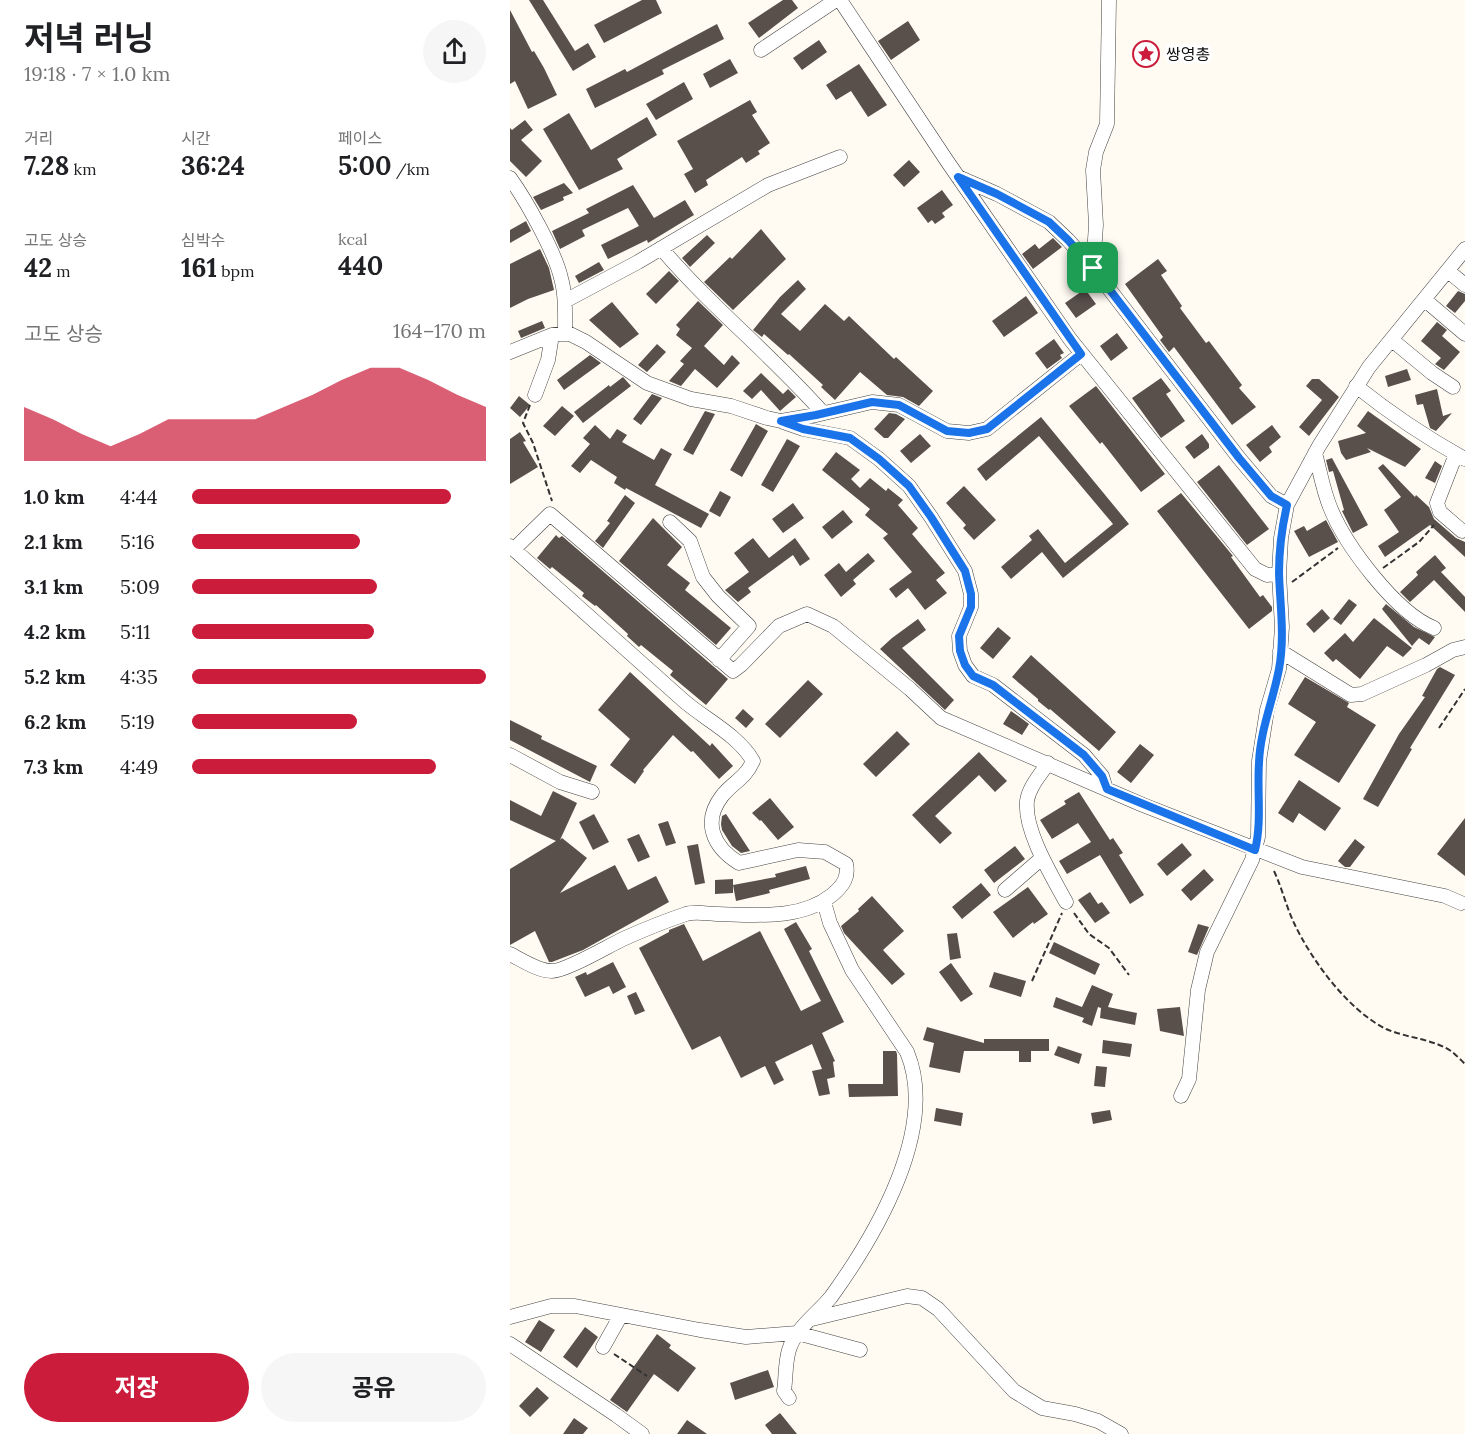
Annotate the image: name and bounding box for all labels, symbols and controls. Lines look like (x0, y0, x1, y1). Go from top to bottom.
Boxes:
text: 저녁 러닝 (24, 17, 154, 59)
button: share (423, 20, 486, 83)
place icon: 쌍영총 (1131, 39, 1161, 69)
place label: 쌍영총 (1166, 44, 1210, 64)
text: 19:18 · 7 × 1.0 km (24, 61, 170, 86)
text: 거리 (24, 128, 53, 148)
text: 시간 (181, 128, 210, 148)
text: 페이스 (338, 128, 382, 148)
text: 7.28 (24, 149, 69, 182)
text: 36:24 (181, 149, 245, 182)
text: 5:00 (338, 149, 392, 182)
text: km (69, 159, 96, 179)
text: /km (392, 159, 430, 179)
text: kcal (338, 229, 368, 249)
text: 고도 상승 (24, 230, 87, 250)
text: 심박수 (181, 230, 225, 250)
pin (1067, 242, 1118, 293)
text: 440 (338, 249, 383, 282)
text: 42 (24, 251, 52, 284)
text: 161 (181, 251, 217, 284)
icon: arrive (1076, 251, 1109, 284)
text: m (52, 261, 71, 281)
text: bpm (217, 261, 254, 281)
text: 164–170 m (393, 318, 486, 343)
text: 고도 상승 (24, 321, 103, 346)
text: 1.0 km (24, 484, 85, 509)
text: 4:44 (120, 484, 158, 509)
text: 2.1 km (24, 529, 83, 554)
text: 5:16 (120, 529, 155, 554)
text: 3.1 km (24, 574, 84, 599)
text: 5:09 (120, 574, 160, 599)
text: 4.2 km (24, 619, 86, 644)
text: 5:11 (120, 619, 150, 644)
text: 5.2 km (24, 664, 86, 689)
text: 4:35 (120, 664, 158, 689)
text: 6.2 km (24, 709, 86, 734)
text: 5:19 (120, 709, 155, 734)
text: 7.3 km (24, 754, 84, 779)
text: 4:49 (120, 754, 158, 779)
button: 저장 (24, 1353, 249, 1422)
button: 공유 (261, 1353, 486, 1422)

